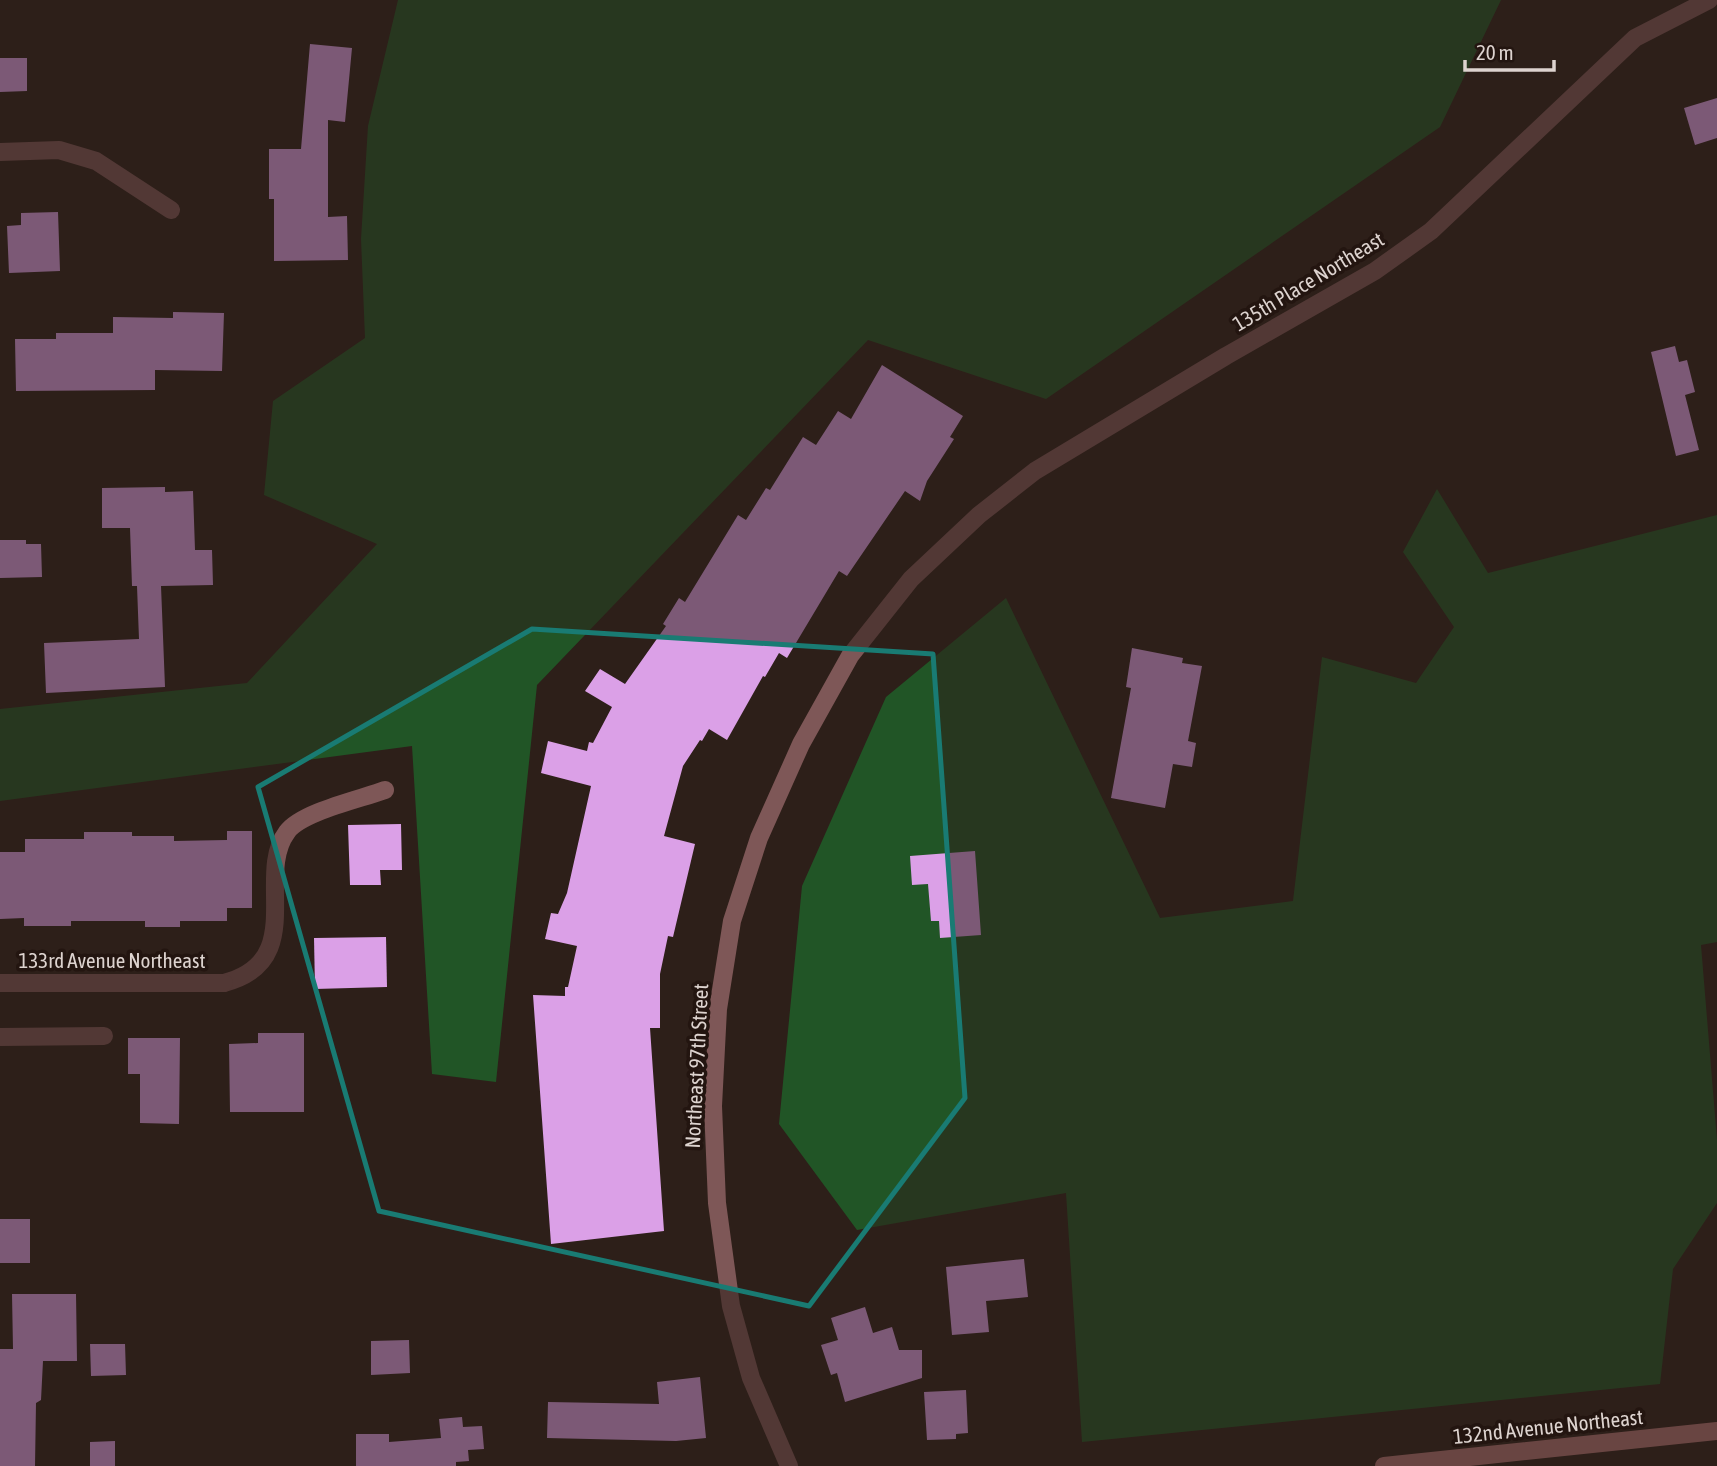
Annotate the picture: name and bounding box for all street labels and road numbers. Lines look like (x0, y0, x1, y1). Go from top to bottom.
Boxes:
street label: 135th Place Northeast (1228, 226, 1388, 336)
street label: 133rd Avenue Northeast (19, 948, 205, 972)
street label: Northeast 97th Street (680, 983, 712, 1149)
street label: 132nd Avenue Northeast (1452, 1404, 1644, 1448)

